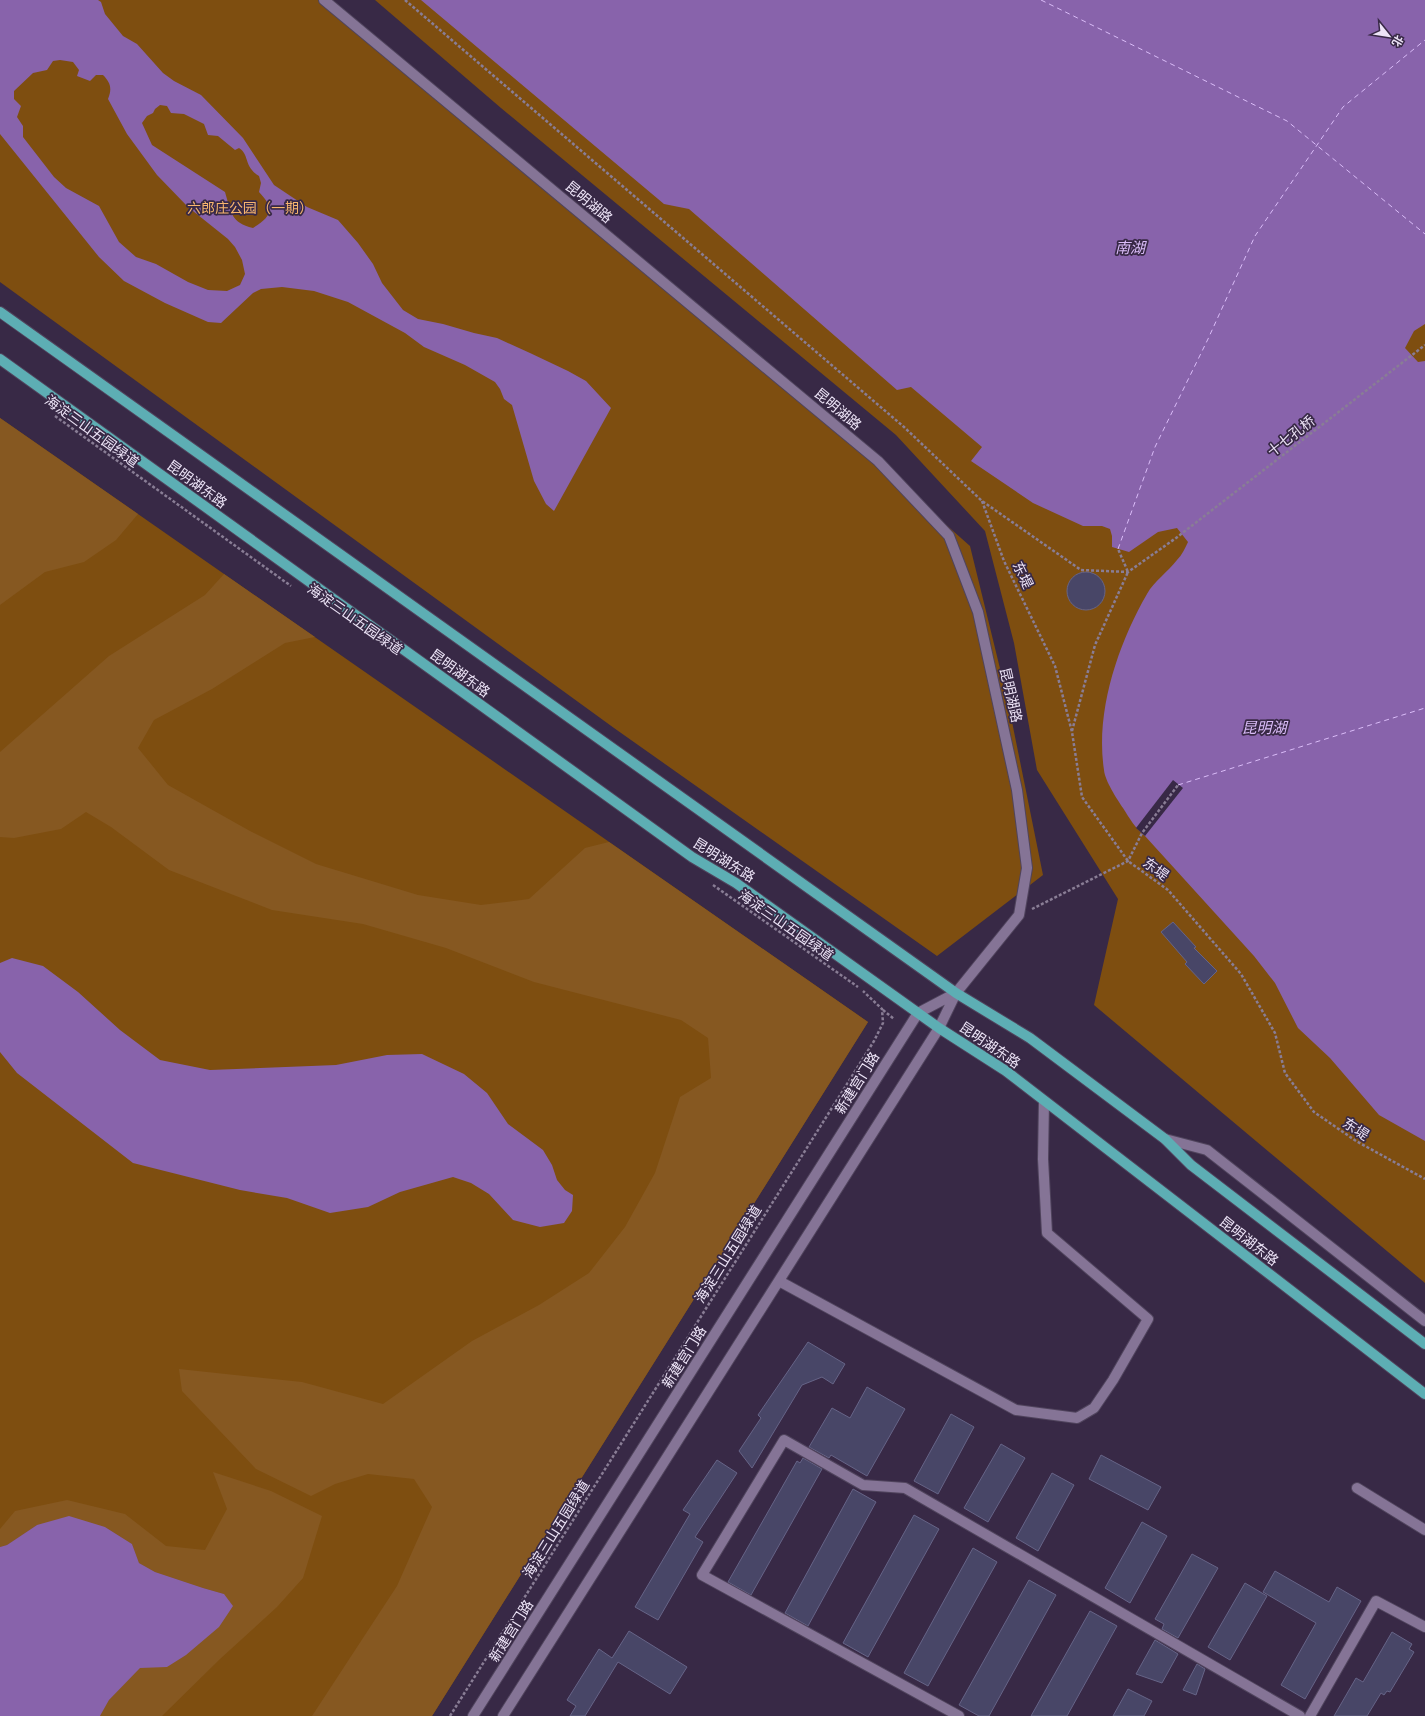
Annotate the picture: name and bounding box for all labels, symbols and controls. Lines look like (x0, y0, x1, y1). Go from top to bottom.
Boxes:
north arrow (1369, 16, 1409, 56)
text: 北 (1389, 33, 1407, 50)
street label: 昆明湖路 (562, 176, 617, 227)
park label: 六郎庄公园（一期） (187, 198, 313, 217)
water label: 南湖 (1115, 237, 1147, 257)
street label: 昆明湖路 (811, 383, 866, 434)
street label: 海淀三山五园绿道 (41, 390, 143, 471)
street label: 十七孔桥 (1263, 411, 1319, 460)
street label: 昆明湖东路 (163, 455, 231, 512)
street label: 东堤 (1009, 558, 1038, 592)
street label: 海淀三山五园绿道 (304, 579, 407, 658)
street label: 昆明湖东路 (426, 644, 494, 701)
street label: 昆明湖路 (996, 665, 1027, 724)
water label: 昆明湖 (1241, 717, 1288, 737)
street label: 昆明湖东路 (690, 833, 759, 886)
street label: 东堤 (1139, 853, 1173, 885)
street label: 海淀三山五园绿道 (735, 885, 838, 964)
street label: 昆明湖东路 (956, 1017, 1025, 1072)
street label: 新建宫门路 (830, 1048, 883, 1117)
street label: 东堤 (1339, 1113, 1373, 1144)
street label: 海淀三山五园绿道 (690, 1201, 765, 1306)
street label: 昆明湖东路 (1216, 1212, 1283, 1270)
street label: 新建宫门路 (657, 1322, 710, 1391)
street label: 海淀三山五园绿道 (518, 1476, 593, 1581)
street label: 新建宫门路 (484, 1596, 537, 1665)

